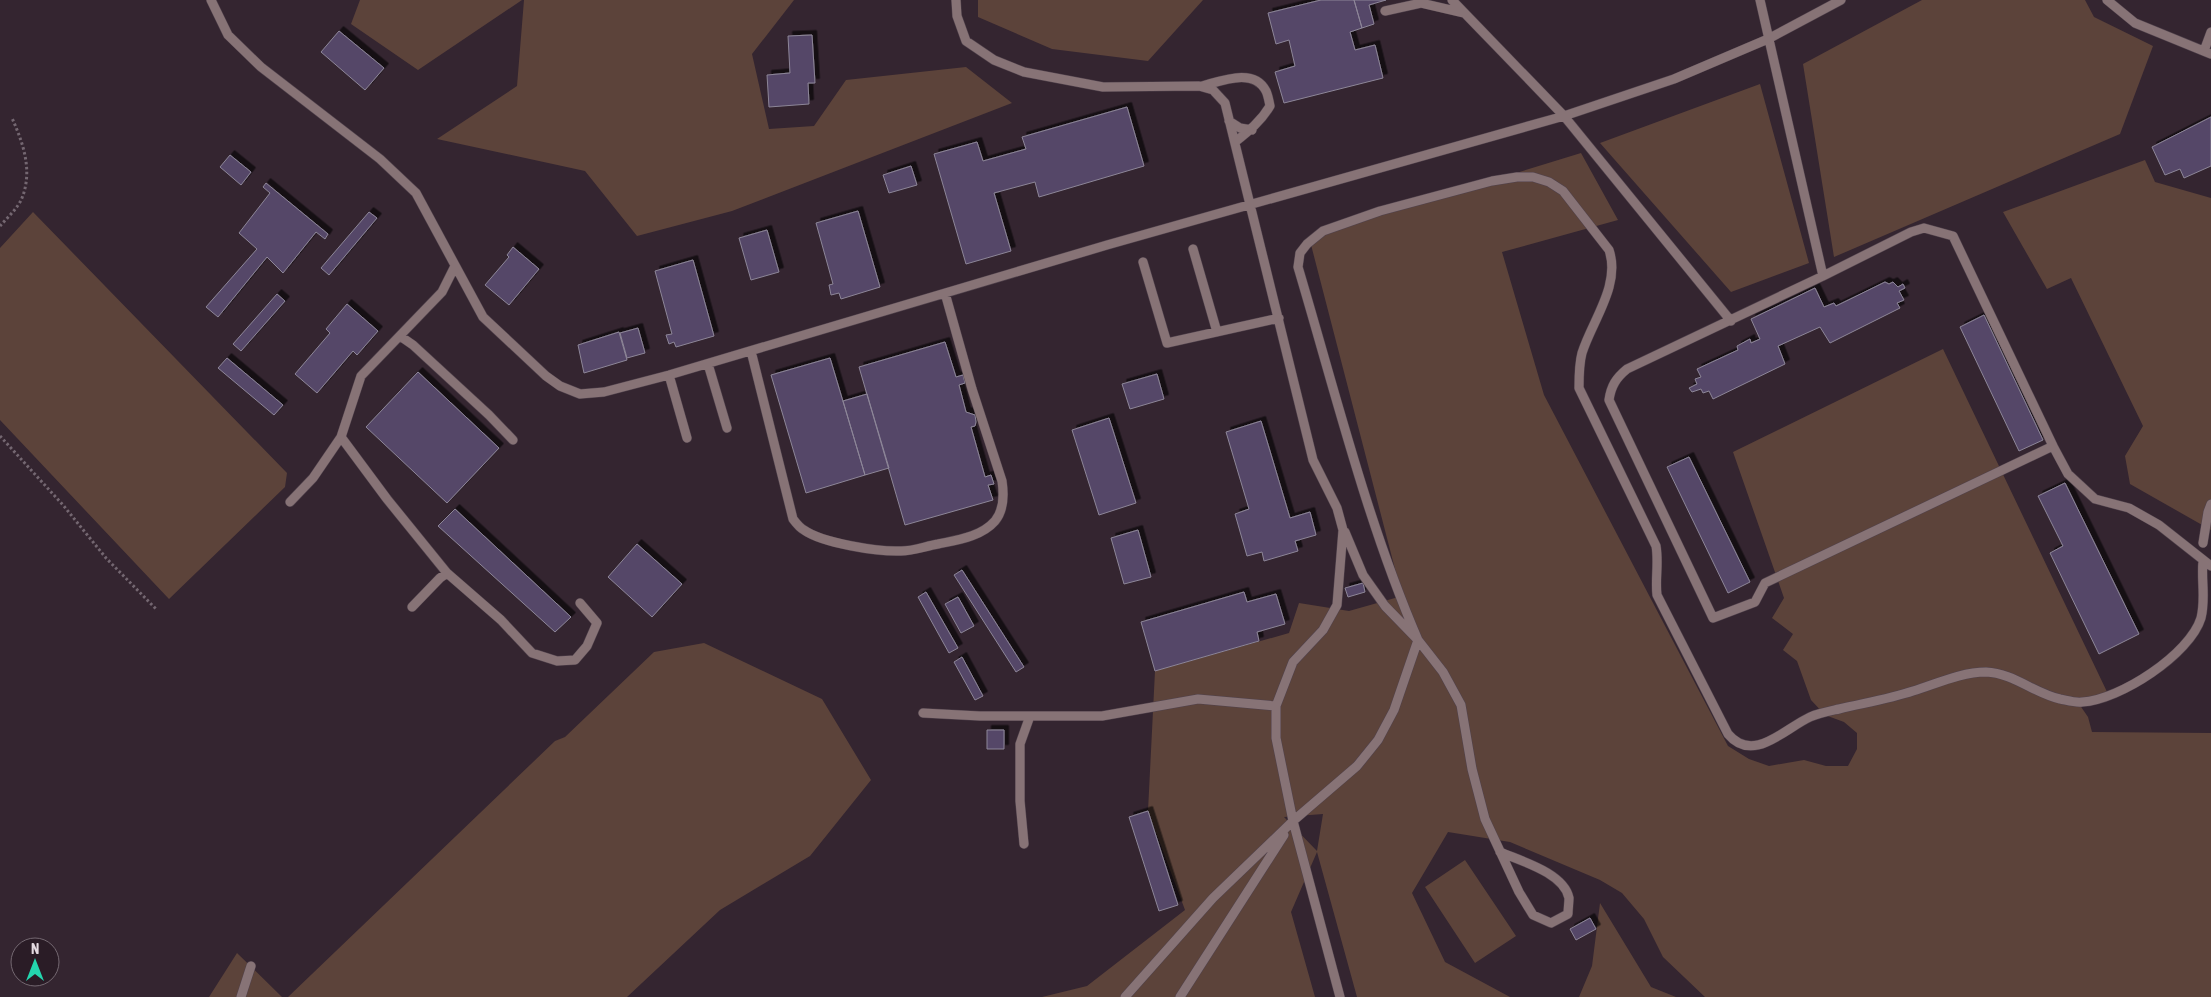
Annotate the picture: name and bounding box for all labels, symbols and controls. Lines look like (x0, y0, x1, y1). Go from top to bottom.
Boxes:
north arrow (10, 937, 60, 987)
text: N (31, 941, 39, 957)

